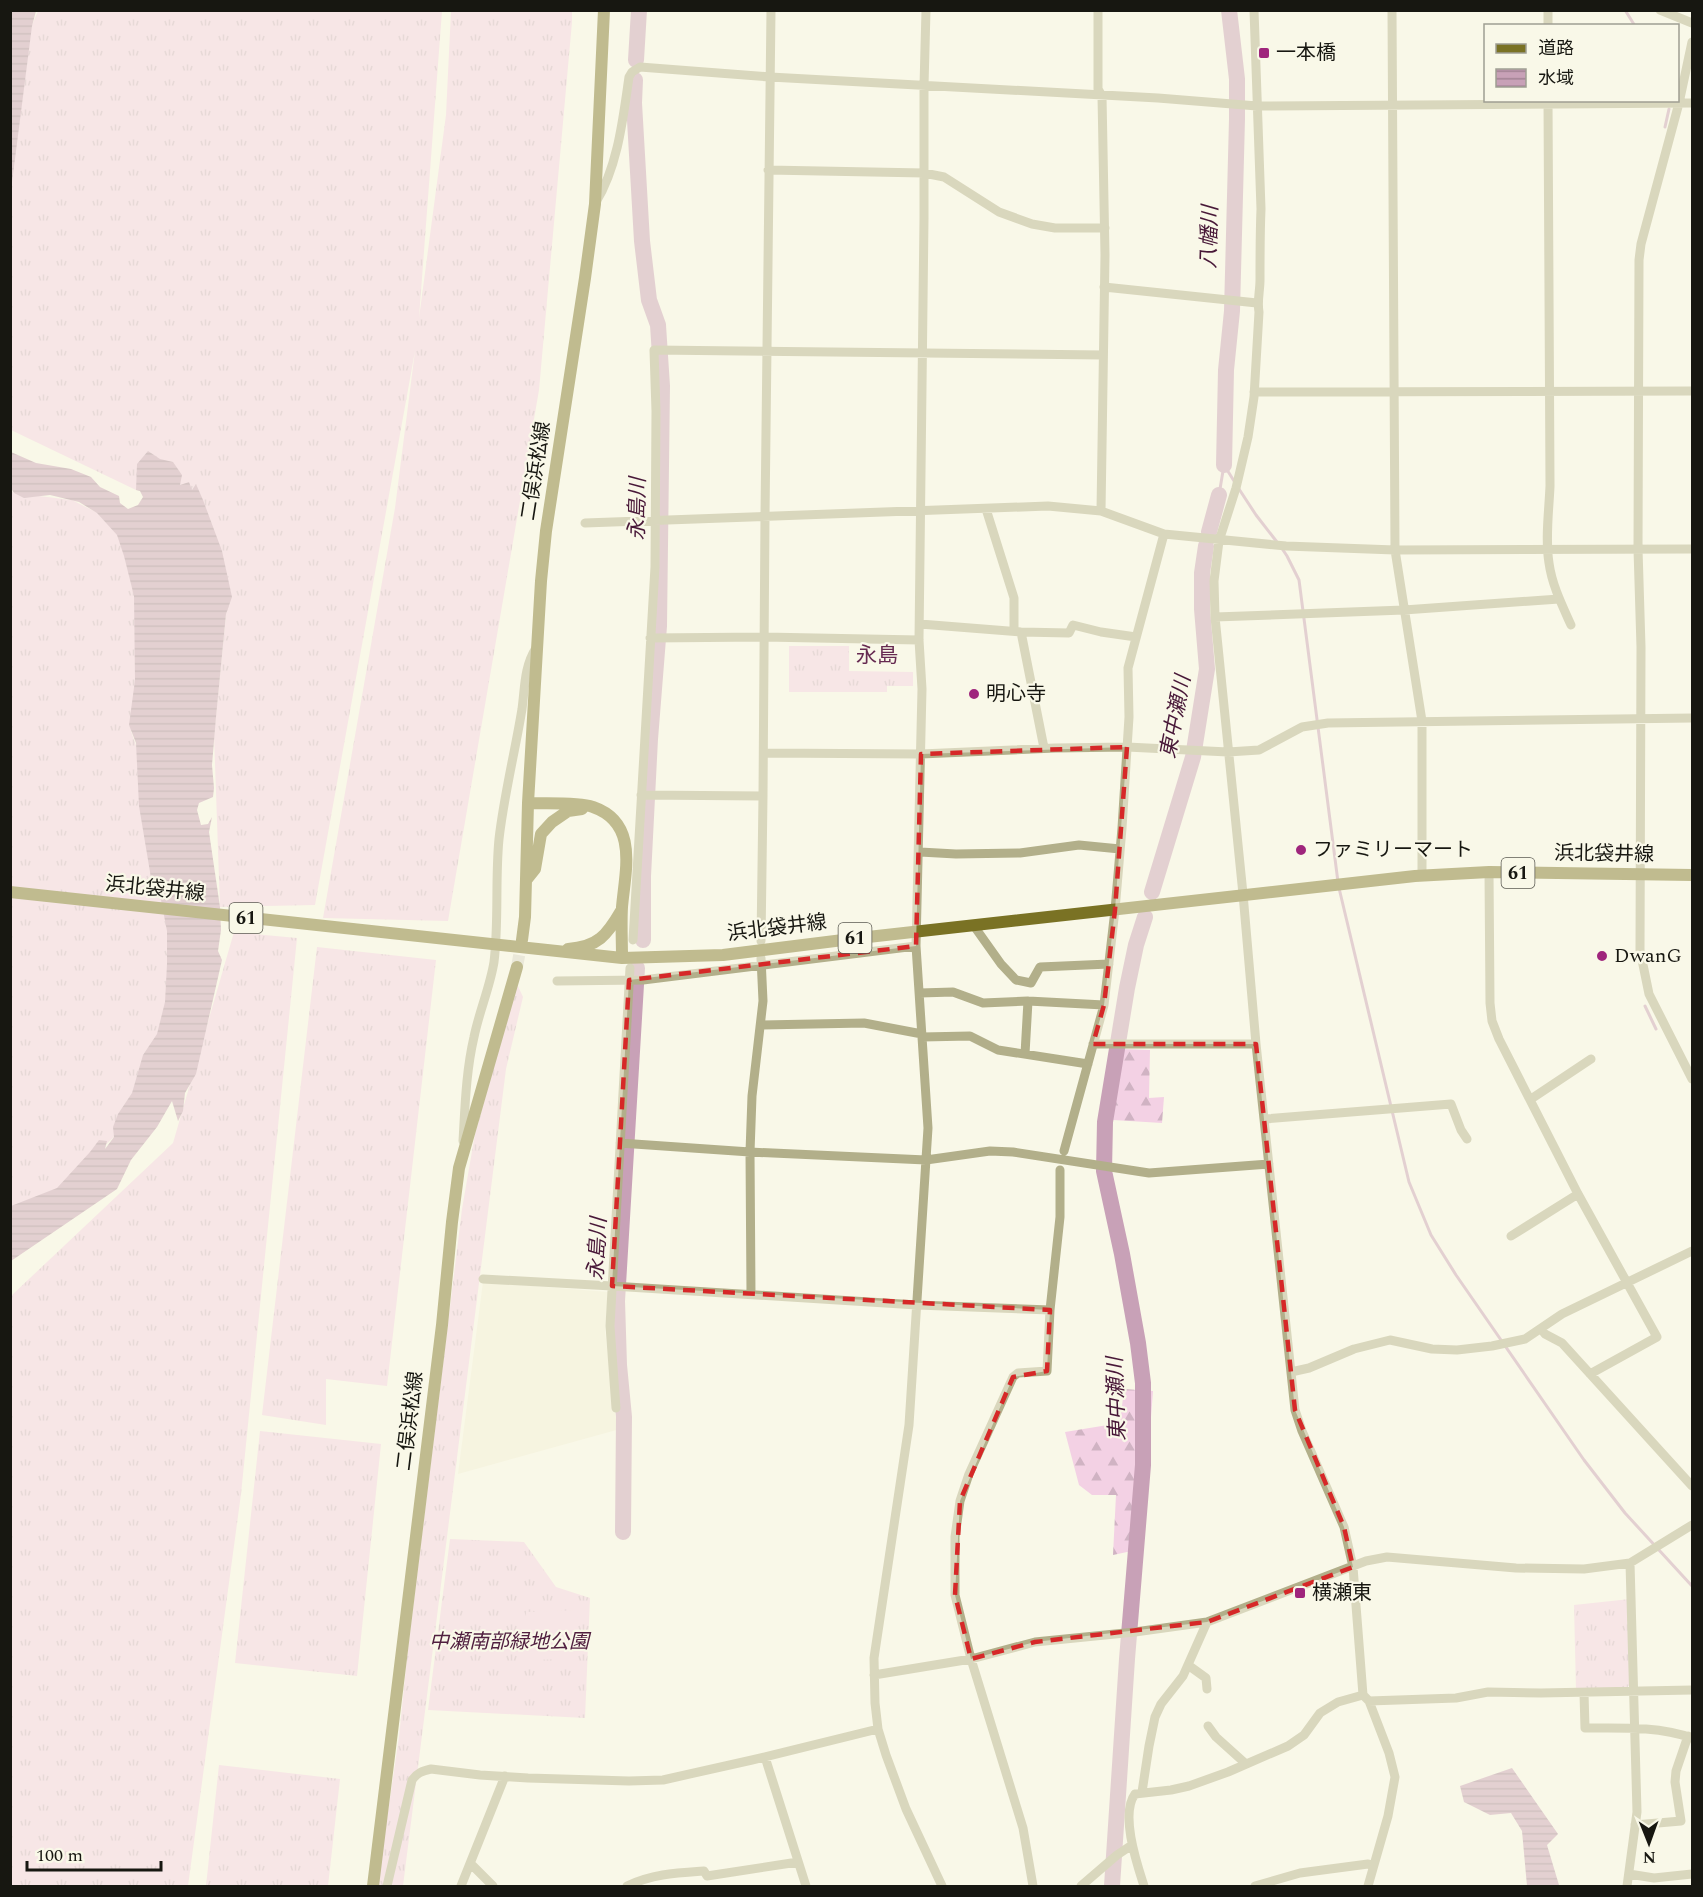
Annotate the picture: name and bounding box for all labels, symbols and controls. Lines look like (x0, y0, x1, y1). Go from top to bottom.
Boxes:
legend (1484, 24, 1679, 102)
text: 道路 (1538, 35, 1574, 62)
place label: 一本橋 (1276, 38, 1336, 68)
marker: 一本橋 (1257, 46, 1271, 60)
text: 水域 (1538, 65, 1574, 92)
water label: 八幡川 (1193, 203, 1227, 269)
street label: 二俣浜松線 (513, 419, 559, 523)
water label: 永島川 (621, 475, 655, 541)
district label: 永島 (856, 640, 898, 672)
water label: 東中瀬川 (1152, 671, 1200, 761)
place label: 明心寺 (986, 679, 1046, 709)
marker: 明心寺 (967, 687, 981, 701)
place label: ファミリーマート (1313, 835, 1473, 865)
street label: 浜北袋井線 (1554, 838, 1654, 870)
marker: ファミリーマート (1294, 843, 1308, 857)
road number: 61 (1502, 858, 1534, 888)
street label: 浜北袋井線 (104, 869, 206, 909)
road number: 61 (230, 903, 262, 933)
street label: 浜北袋井線 (726, 907, 828, 949)
road number: 61 (838, 923, 872, 953)
place label: DwanG (1614, 941, 1682, 971)
marker: DwanG (1595, 949, 1609, 963)
water label: 永島川 (580, 1215, 616, 1281)
water label: 東中瀬川 (1099, 1354, 1134, 1442)
street label: 二俣浜松線 (389, 1370, 431, 1472)
place label: 横瀬東 (1312, 1578, 1372, 1608)
marker: 横瀬東 (1293, 1586, 1307, 1600)
park label: 中瀬南部緑地公園 (429, 1627, 592, 1657)
north arrow (1619, 1813, 1679, 1873)
scale bar (27, 1834, 160, 1872)
text: 100 m (36, 1842, 83, 1869)
text: N (1643, 1845, 1656, 1869)

